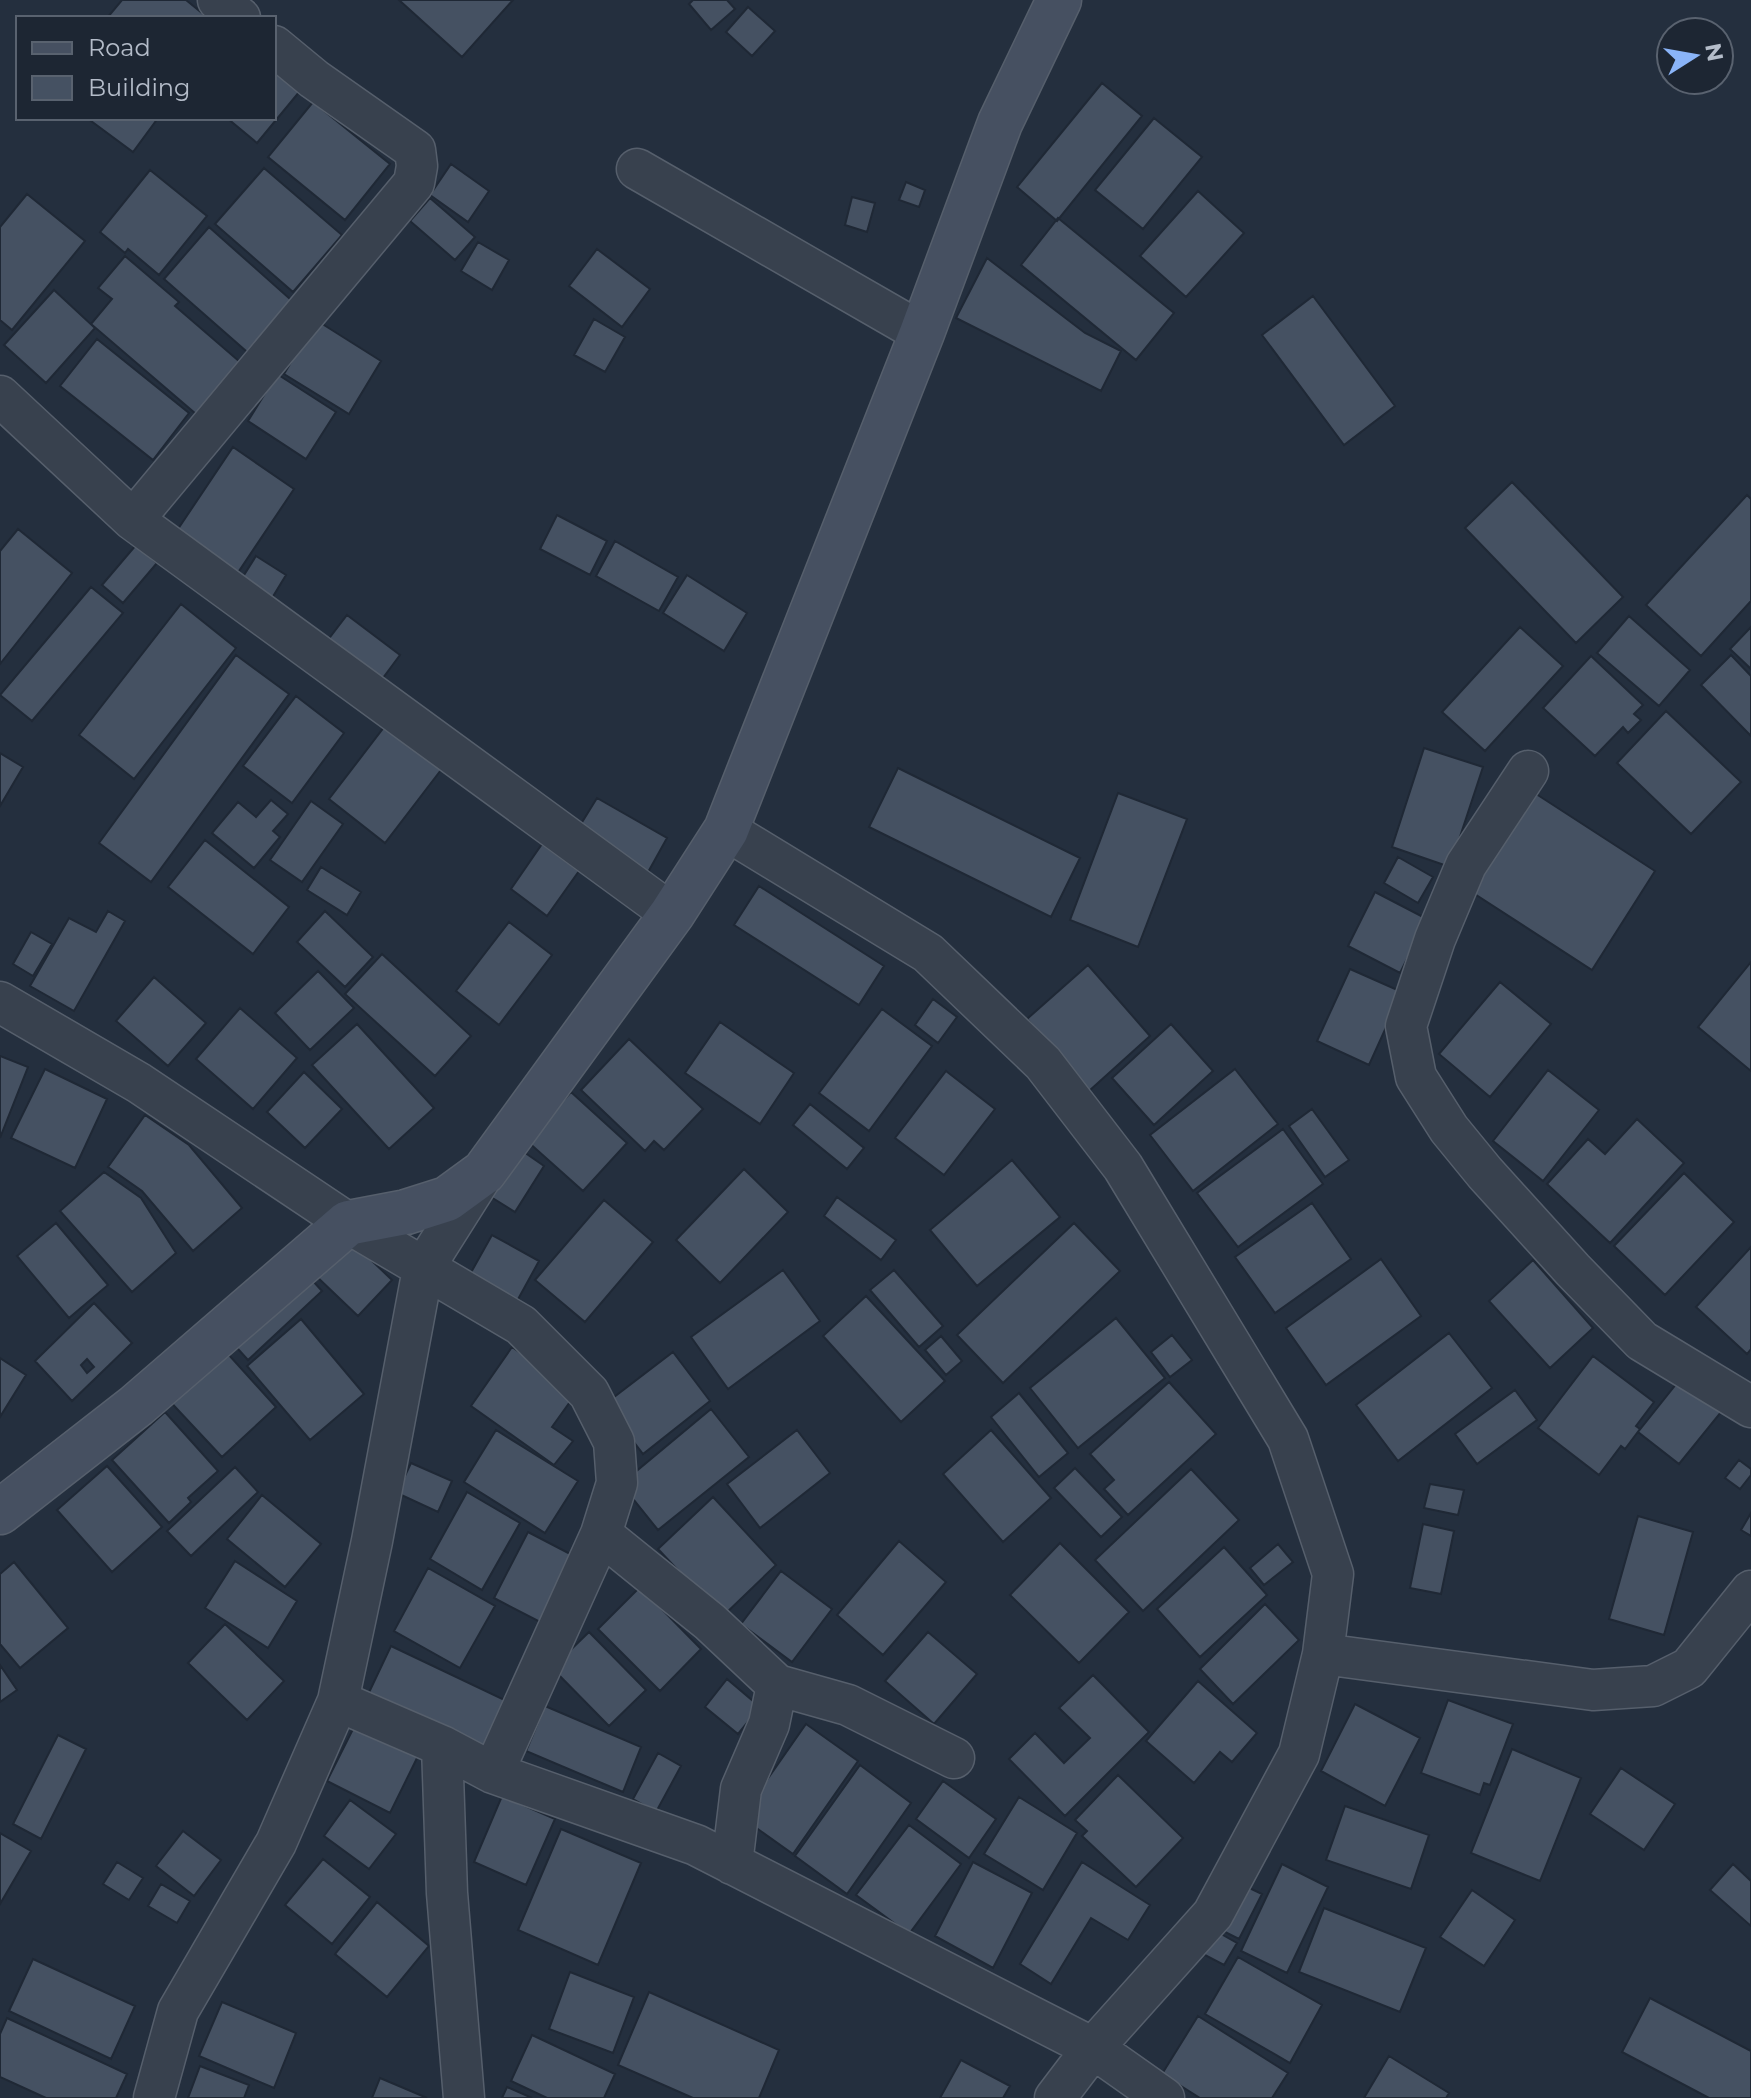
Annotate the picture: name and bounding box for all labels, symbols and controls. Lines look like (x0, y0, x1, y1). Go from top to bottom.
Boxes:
legend (16, 16, 276, 120)
north arrow (1655, 16, 1735, 96)
text: Road (88, 33, 151, 62)
text: N (1699, 41, 1729, 64)
text: Building (88, 73, 191, 102)

